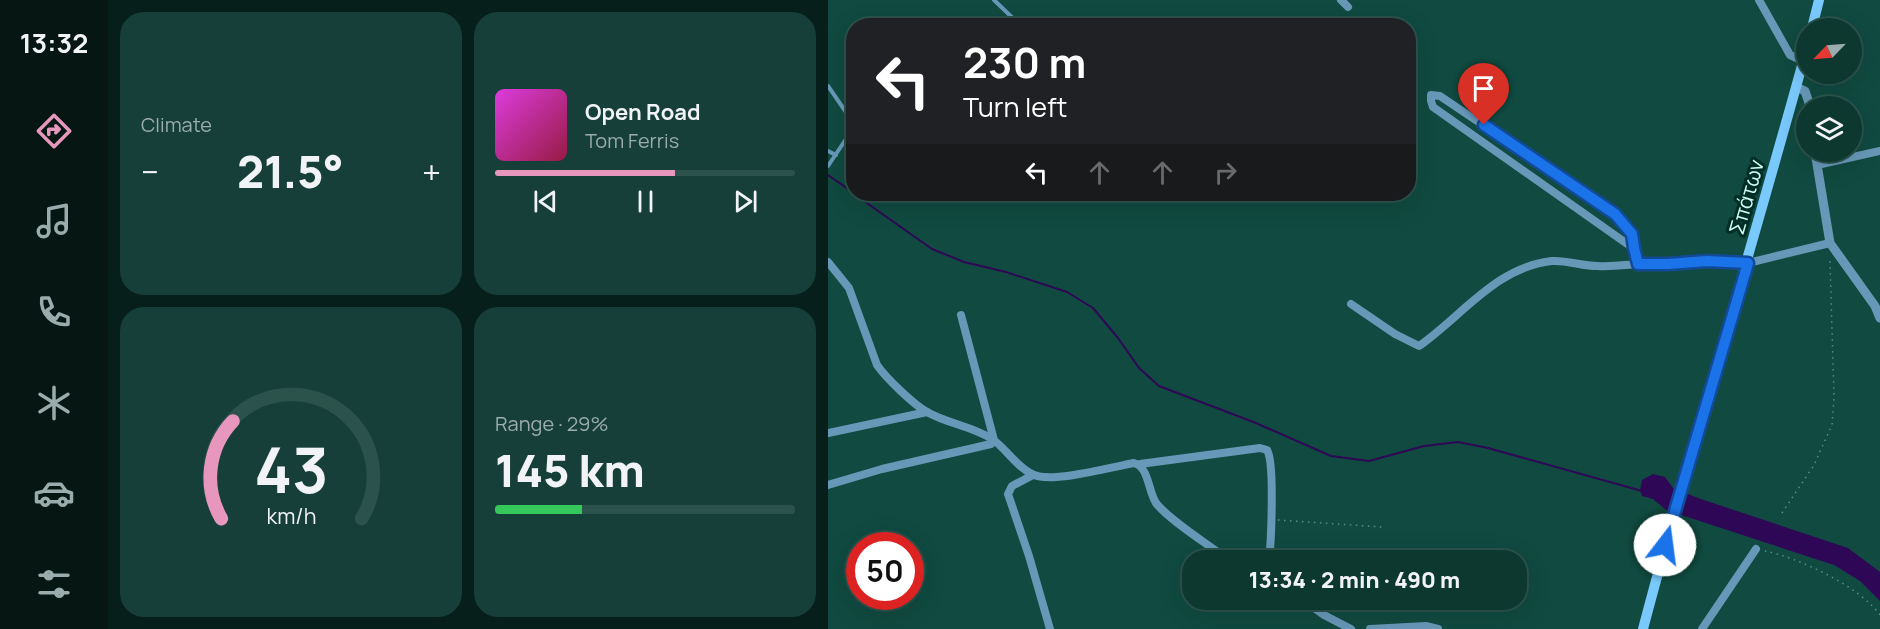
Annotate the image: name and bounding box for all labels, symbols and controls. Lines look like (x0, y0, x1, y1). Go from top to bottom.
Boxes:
north arrow (1796, 18, 1862, 84)
map controls (1796, 18, 1862, 162)
text: 13:32 (20, 24, 88, 61)
text: 230 m (963, 33, 1086, 91)
icon: left (864, 42, 942, 120)
pin (1458, 63, 1509, 125)
icon: arrive (1467, 72, 1500, 105)
text: Turn left (963, 88, 1067, 125)
button: layers (1796, 96, 1862, 162)
text: Open Road (585, 97, 700, 127)
icon: directions (33, 110, 75, 152)
text: Climate (141, 111, 212, 138)
text: Tom Ferris (585, 127, 679, 154)
text: 21.5° (237, 140, 344, 202)
text: − (141, 149, 159, 194)
text: + (422, 149, 441, 194)
icon: left (1020, 156, 1053, 189)
icon: ahead (1083, 156, 1116, 189)
icon: ahead (1146, 156, 1179, 189)
icon: right (1209, 156, 1242, 189)
street label: Σπάτων (1722, 156, 1770, 238)
icon: previous (529, 185, 562, 218)
icon: pause (629, 185, 662, 218)
icon: next (729, 185, 762, 218)
icon: music (33, 200, 75, 242)
icon: phone (33, 291, 75, 333)
icon: climate (33, 382, 75, 424)
text: Range · 29% (495, 410, 609, 437)
text: 43 (254, 426, 328, 512)
text: 145 km (495, 439, 645, 501)
icon: car (33, 472, 75, 514)
text: km/h (266, 501, 316, 530)
position arrow (1633, 513, 1697, 577)
speed limit sign: 50 (846, 532, 924, 610)
icon: filters (33, 563, 75, 605)
text: 13:34 · 2 min · 490 m (1249, 565, 1460, 595)

